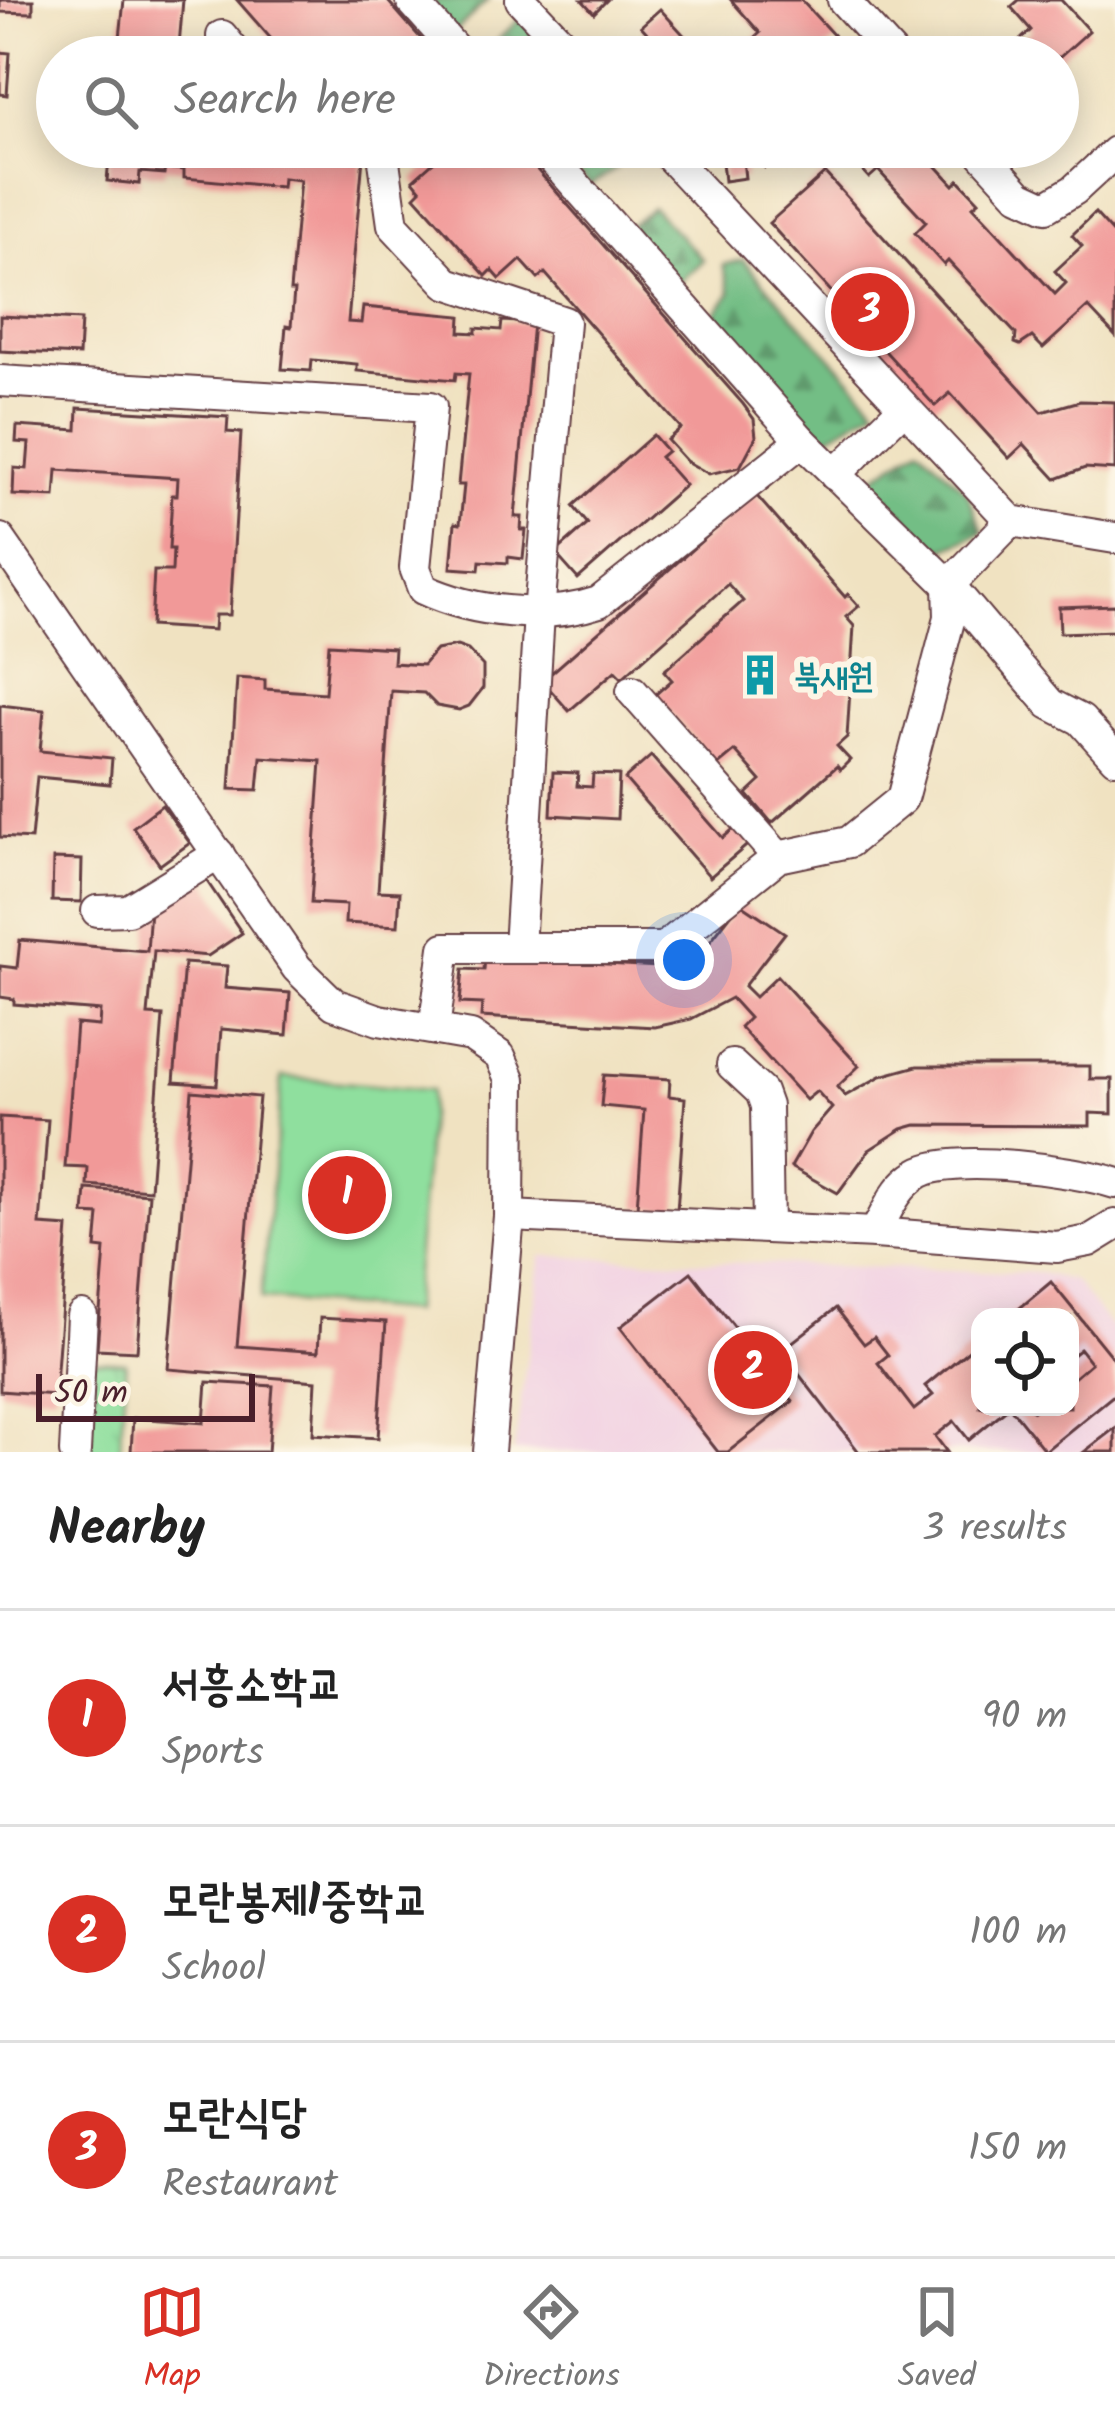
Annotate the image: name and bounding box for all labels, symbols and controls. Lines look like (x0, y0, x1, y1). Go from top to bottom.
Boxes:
search box (36, 36, 1079, 168)
text: Search here (174, 66, 396, 138)
icon: search (78, 69, 144, 135)
pin: 3 (831, 267, 909, 357)
building icon: 북새원 (737, 652, 783, 698)
place label: 북새원 (794, 652, 874, 705)
your location (654, 930, 714, 990)
pin: 1 (308, 1150, 386, 1240)
map controls (971, 1308, 1079, 1416)
button: locate (971, 1308, 1079, 1416)
pin: 2 (714, 1325, 792, 1415)
scale bar (36, 1368, 255, 1421)
text: 50 m (54, 1368, 128, 1421)
text: Nearby (48, 1490, 205, 1571)
text: 3 results (922, 1499, 1067, 1561)
text: 서흥소학교 (162, 1651, 343, 1723)
text: 1 (81, 1687, 93, 1749)
text: 90 m (982, 1687, 1067, 1749)
text: Sports (162, 1723, 264, 1785)
text: 모란봉제1중학교 (162, 1867, 429, 1939)
text: 2 (76, 1903, 98, 1965)
text: 100 m (969, 1903, 1067, 1965)
text: School (162, 1939, 266, 2001)
text: 모란식당 (162, 2083, 307, 2155)
text: 3 (76, 2119, 98, 2181)
text: 150 m (968, 2119, 1067, 2181)
text: Restaurant (162, 2155, 338, 2217)
tab: Map (139, 2279, 205, 2404)
tab: Directions (483, 2279, 620, 2404)
tab: Saved (898, 2279, 976, 2404)

